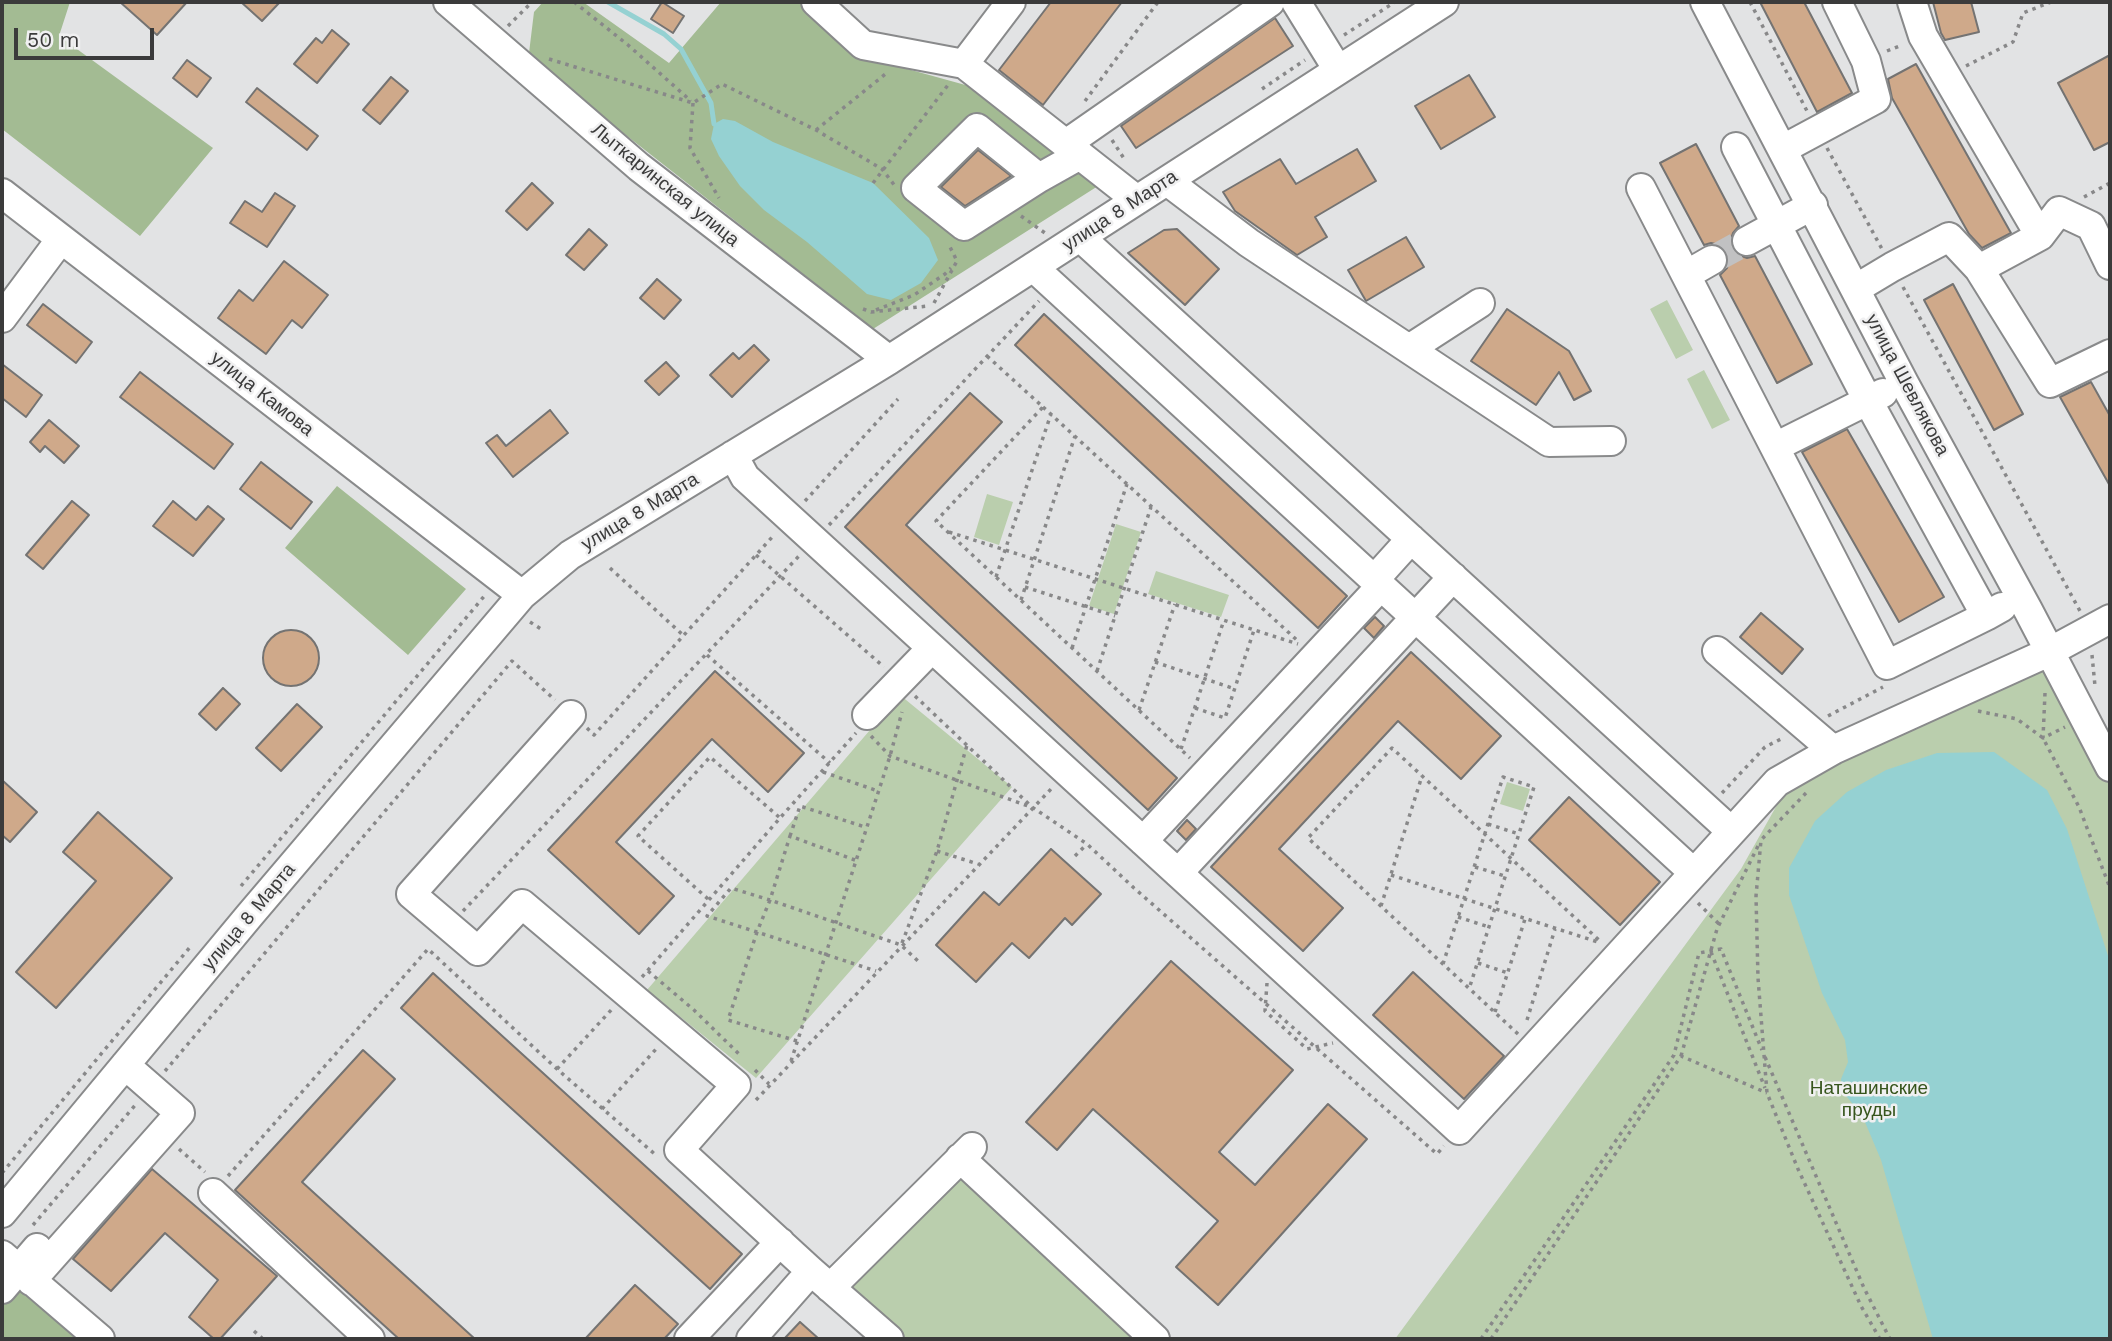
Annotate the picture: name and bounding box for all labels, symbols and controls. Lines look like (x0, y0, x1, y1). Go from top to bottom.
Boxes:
scale bar (18, 14, 158, 58)
text: 50 m (27, 27, 79, 52)
street label: Лыткаринская улица (586, 118, 744, 252)
street label: улица 8 Марта (1058, 165, 1182, 257)
street label: улица Шевлякова (1860, 310, 1954, 460)
street label: улица Камова (206, 347, 318, 441)
street label: улица 8 Марта (577, 468, 703, 556)
street label: улица 8 Марта (198, 859, 300, 975)
park label: Наташинские пруды (1810, 1077, 1928, 1121)

